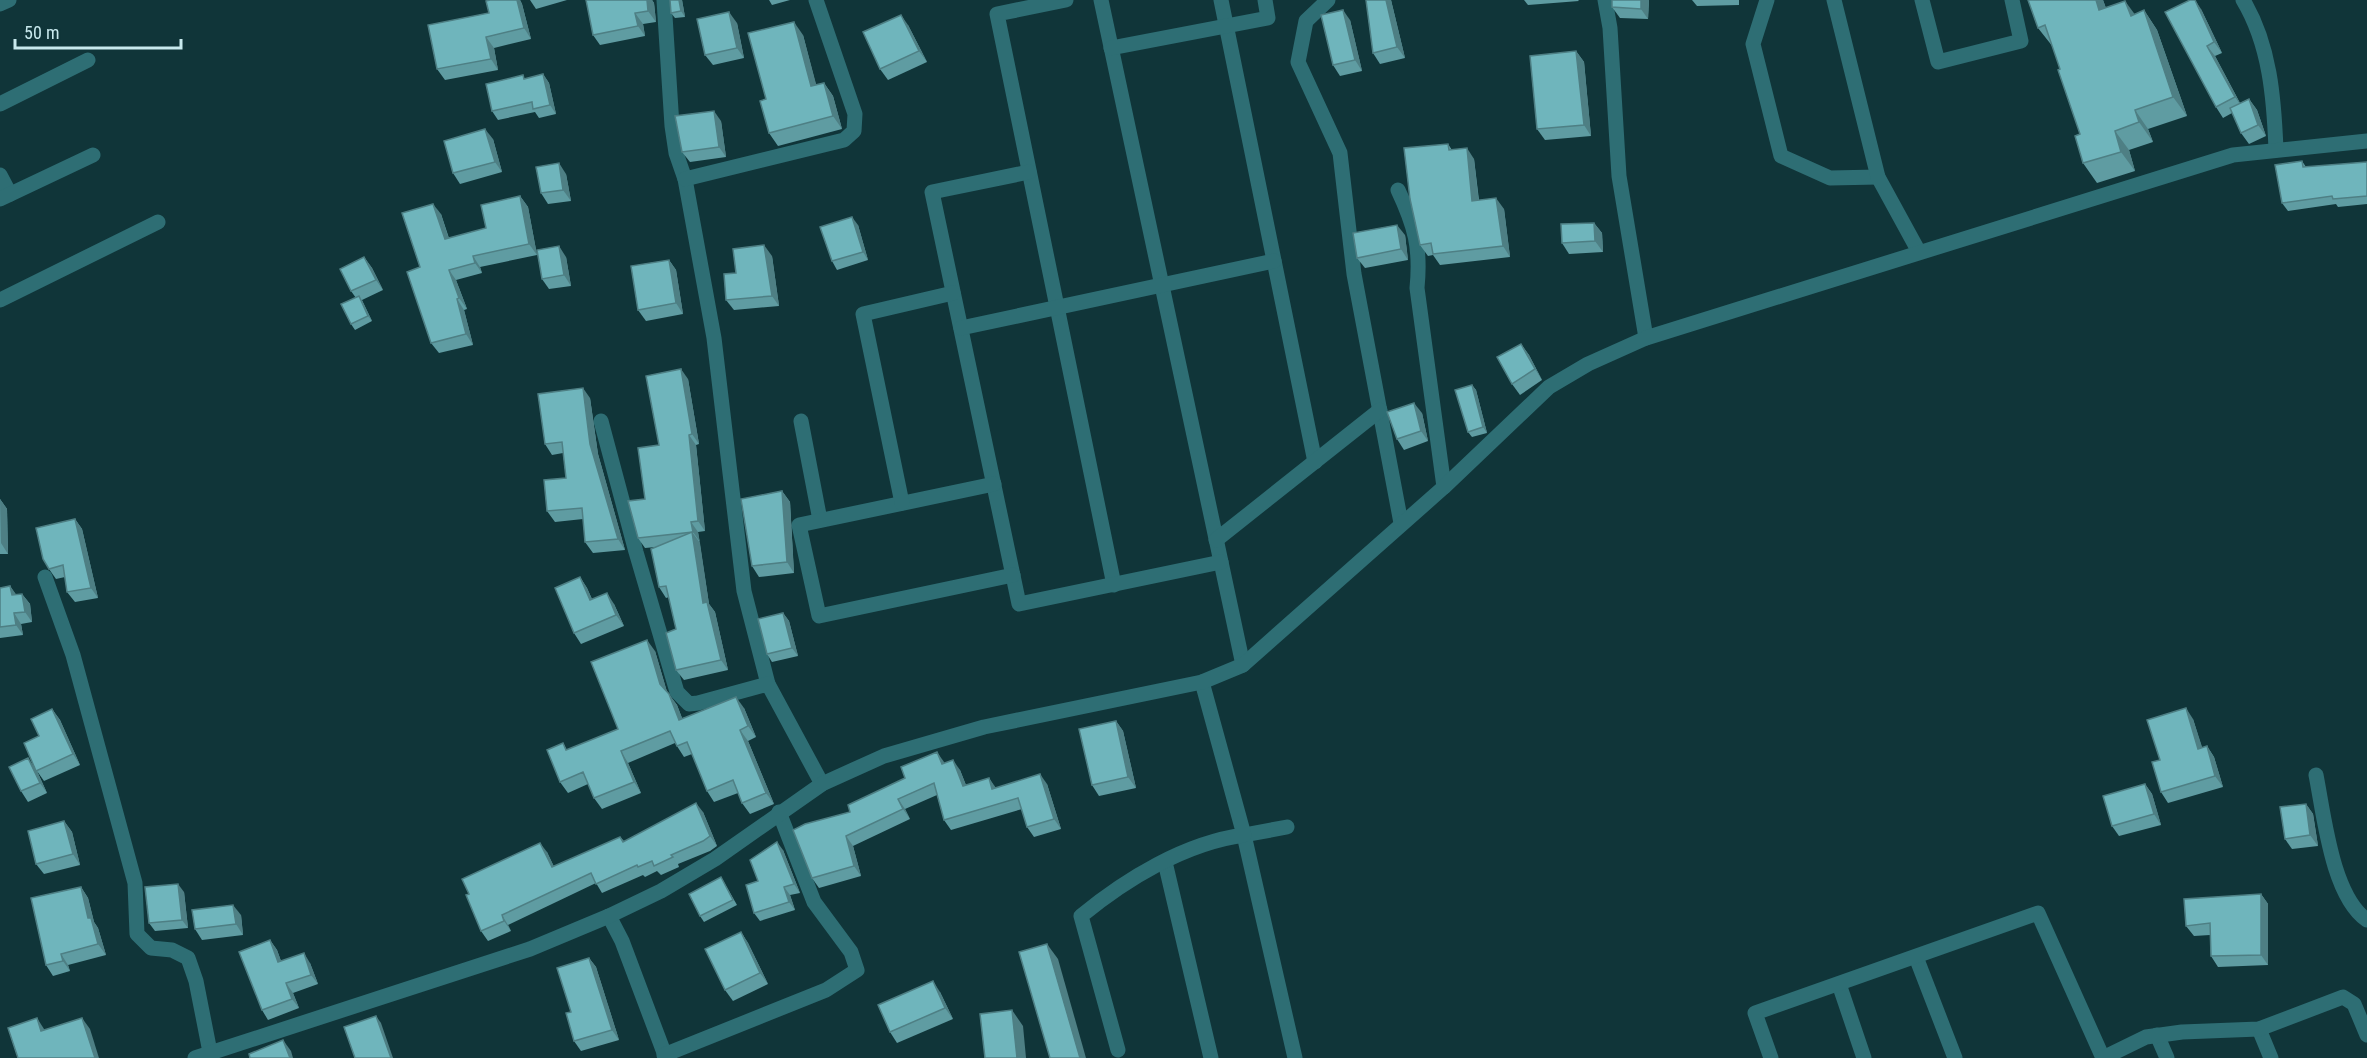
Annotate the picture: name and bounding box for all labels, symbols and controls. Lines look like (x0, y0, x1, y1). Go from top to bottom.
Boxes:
scale bar (15, 12, 182, 50)
text: 50 m (24, 22, 59, 43)

